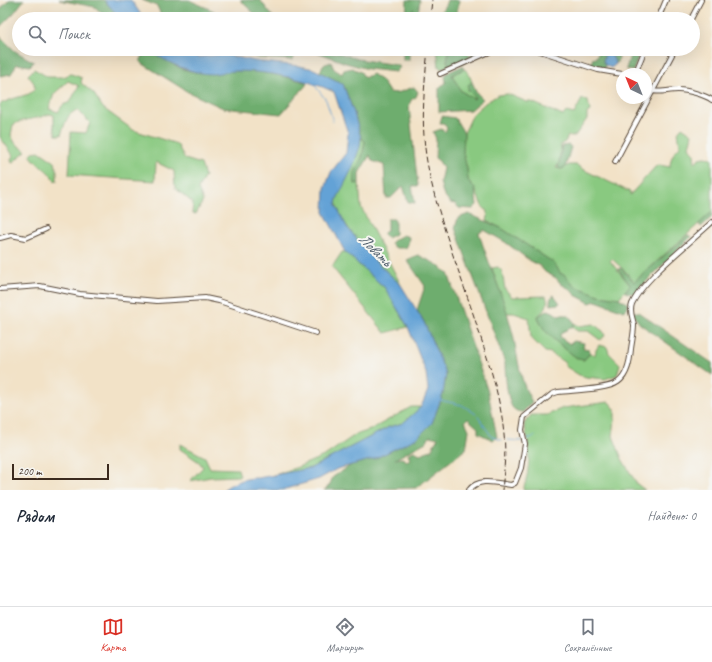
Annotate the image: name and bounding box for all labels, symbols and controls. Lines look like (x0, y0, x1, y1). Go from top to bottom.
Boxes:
search box (12, 12, 700, 56)
icon: search (26, 23, 48, 45)
text: Поиск (58, 25, 90, 44)
north arrow (616, 68, 652, 104)
water label: Ловать (355, 230, 397, 272)
scale bar (12, 462, 109, 481)
text: 200 m (18, 464, 42, 478)
text: Рядом (16, 506, 54, 527)
text: Найдено: 0 (648, 508, 696, 524)
tab: Карта (100, 616, 126, 654)
tab: Маршрут (327, 616, 363, 654)
tab: Сохранённые (564, 616, 612, 654)

